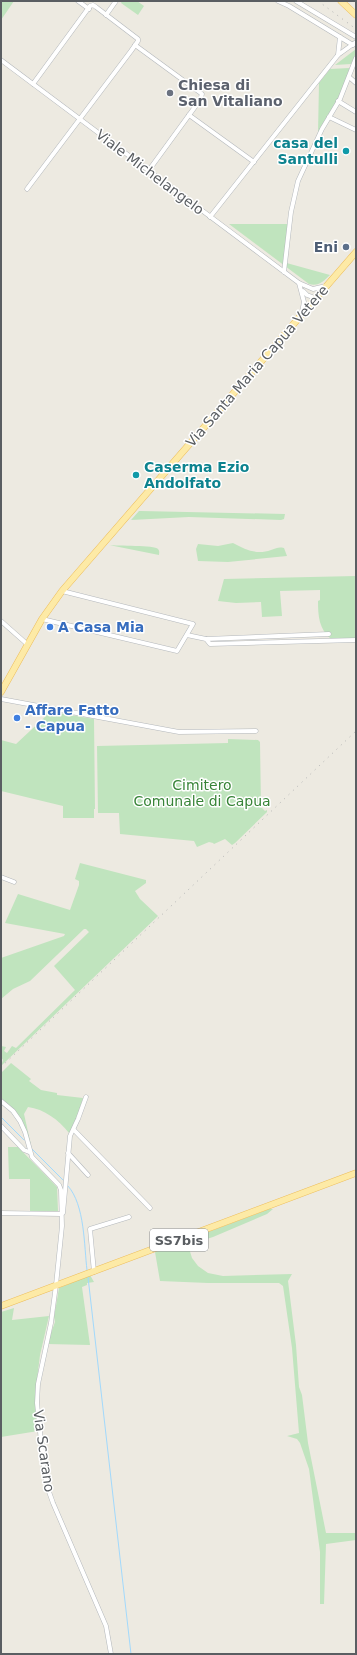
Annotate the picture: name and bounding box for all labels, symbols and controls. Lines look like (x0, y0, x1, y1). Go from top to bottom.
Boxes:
place label: Chiesa di San Vitaliano (178, 77, 283, 109)
marker: Chiesa di San Vitaliano (165, 88, 175, 98)
street label: Viale Michelangelo (93, 126, 207, 218)
place label: casa del Santulli (273, 135, 338, 167)
marker: casa del Santulli (341, 146, 351, 156)
place label: Eni (314, 239, 338, 255)
marker: Eni (341, 242, 351, 252)
street label: Via Santa Maria Capua Vetere (182, 282, 332, 450)
place label: Caserma Ezio Andolfato (144, 459, 250, 491)
marker: Caserma Ezio Andolfato (131, 470, 141, 480)
place label: A Casa Mia (58, 619, 144, 635)
marker: A Casa Mia (45, 622, 55, 632)
place label: Affare Fatto - Capua (25, 702, 119, 734)
marker: Affare Fatto - Capua (12, 713, 22, 723)
park label: Cimitero Comunale di Capua (133, 777, 271, 809)
road number: SS7bis (150, 1229, 208, 1251)
street label: Via Scarano (30, 1409, 58, 1493)

